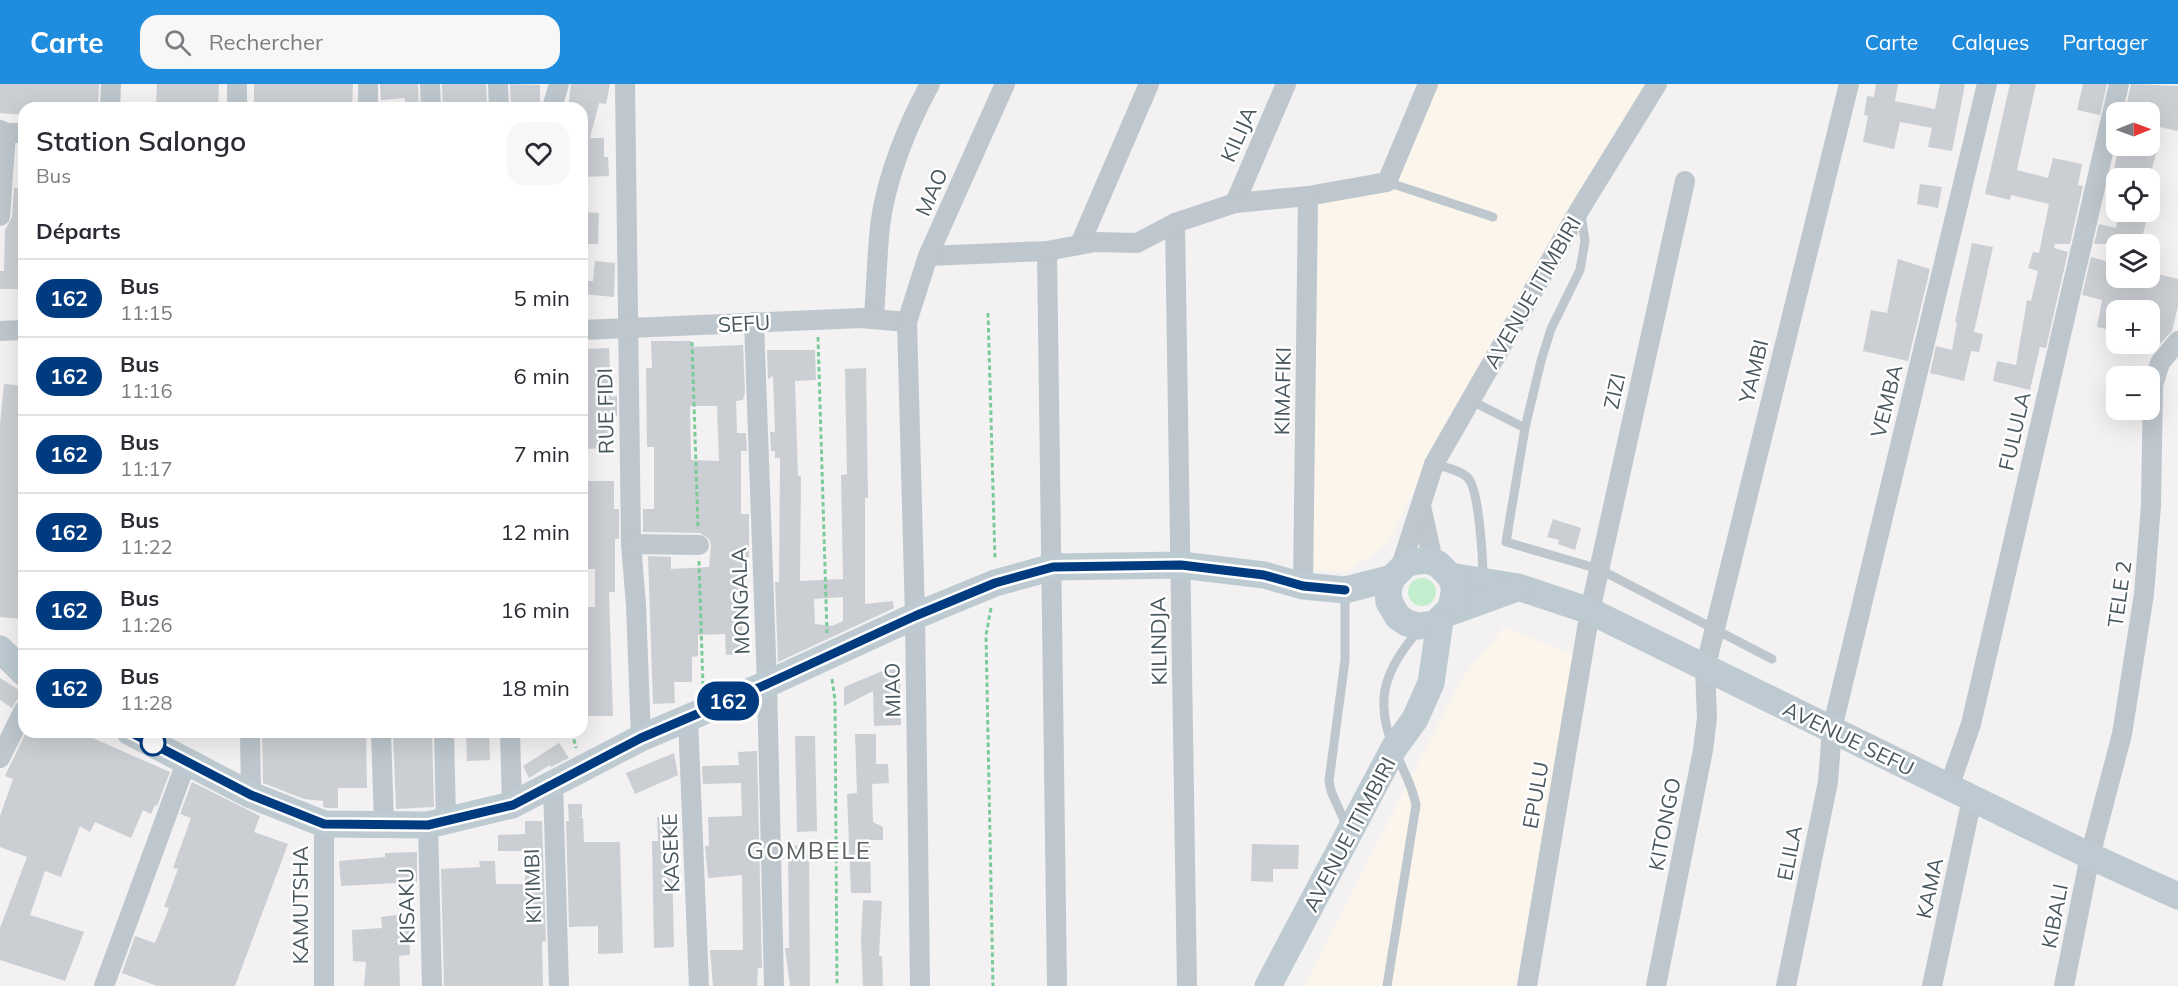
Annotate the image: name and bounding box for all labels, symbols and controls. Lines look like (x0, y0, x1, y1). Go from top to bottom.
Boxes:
search box (140, 15, 560, 69)
text: Carte (30, 25, 104, 60)
icon: search (161, 26, 194, 59)
text: Rechercher (209, 28, 323, 56)
text: Carte (1865, 29, 1918, 55)
text: Calques (1951, 29, 2029, 55)
text: Partager (2062, 29, 2148, 55)
street label: KILIJA (1214, 102, 1262, 166)
north arrow (2106, 102, 2160, 156)
map controls (2106, 102, 2160, 420)
button: heart (507, 122, 570, 185)
text: Station Salongo (36, 123, 246, 158)
text: Bus (36, 163, 71, 188)
street label: MAO (909, 164, 953, 220)
button: locate (2106, 168, 2160, 222)
street label: AVENUE ITIMBIRI (1478, 211, 1586, 373)
text: Départs (36, 217, 121, 245)
button: layers (2106, 234, 2160, 288)
text: Bus (120, 272, 159, 300)
text: 5 min (514, 284, 570, 312)
text: 162 (50, 285, 88, 311)
text: 11:15 (120, 300, 173, 325)
button: + (2106, 300, 2160, 354)
street label: SEFU (717, 309, 771, 337)
street label: YAMBI (1732, 337, 1773, 406)
street label: KIMAFIKI (1268, 347, 1296, 435)
text: Bus (120, 350, 159, 378)
street label: VEMBA (1864, 361, 1908, 440)
text: 6 min (514, 362, 570, 390)
text: 162 (50, 363, 88, 389)
button: − (2106, 366, 2160, 420)
street label: RUE FIDI (591, 368, 619, 454)
street label: ZIZI (1598, 371, 1630, 411)
text: 11:16 (120, 378, 173, 403)
street label: FULULA (1992, 389, 2036, 473)
text: Bus (120, 428, 159, 456)
text: 7 min (514, 440, 570, 468)
text: 162 (50, 441, 88, 467)
text: 11:17 (120, 456, 173, 481)
text: Bus (120, 506, 159, 534)
text: 12 min (500, 518, 570, 546)
text: 162 (50, 519, 88, 545)
text: 11:22 (120, 534, 173, 559)
street label: MONGALA (725, 546, 755, 655)
street label: TELE 2 (2101, 559, 2137, 629)
text: Bus (120, 584, 159, 612)
text: 16 min (500, 596, 570, 624)
street label: KILINDJA (1144, 596, 1172, 686)
text: 162 (50, 597, 88, 623)
text: 11:26 (120, 612, 173, 637)
text: Bus (120, 662, 159, 690)
street label: MIAO (879, 662, 905, 718)
text: 18 min (500, 674, 570, 702)
text: 162 (50, 675, 88, 701)
line badge: 162 (694, 682, 762, 720)
text: 162 (709, 688, 747, 714)
text: 11:28 (120, 690, 173, 715)
street label: AVENUE SEFU (1779, 695, 1919, 781)
unlabelled marker (140, 730, 166, 756)
street label: AVENUE ITIMBIRI (1297, 752, 1401, 916)
street label: EPULU (1516, 759, 1554, 831)
street label: KITONGO (1642, 775, 1686, 873)
street label: KASEKE (656, 813, 684, 893)
street label: ELILA (1771, 823, 1807, 883)
district label: GOMBELE (747, 835, 871, 865)
street label: KAMUTSHA (287, 845, 313, 964)
street label: KIYIMBI (518, 848, 546, 924)
street label: KAMA (1910, 855, 1948, 921)
street label: KISAKU (392, 868, 420, 944)
street label: KIBALI (2035, 882, 2073, 950)

